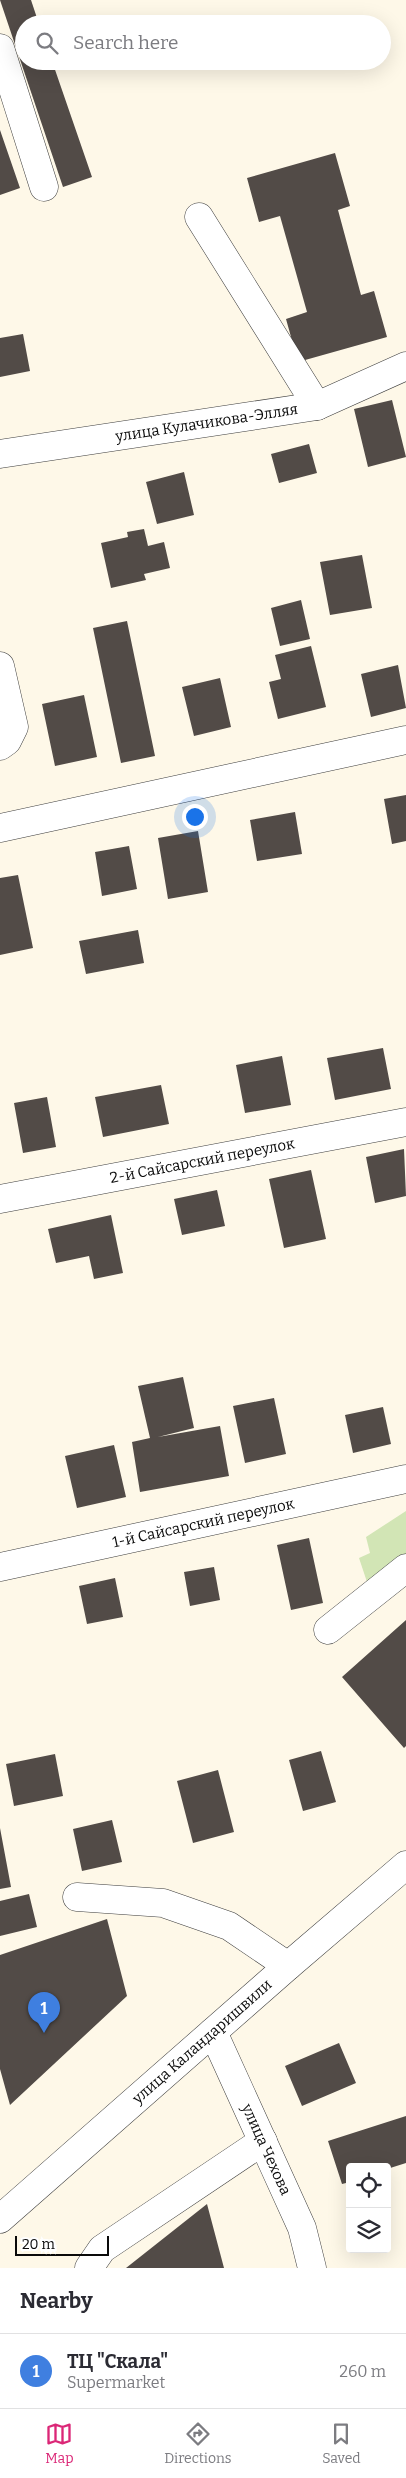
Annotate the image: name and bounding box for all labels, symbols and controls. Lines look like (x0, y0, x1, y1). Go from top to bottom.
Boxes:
search box (15, 15, 391, 70)
icon: search (33, 29, 61, 57)
text: Search here (73, 31, 178, 54)
street label: улица Кулачикова-Элляя (113, 400, 299, 446)
your location (182, 804, 208, 830)
street label: 2-й Сайсарский переулок (109, 1134, 296, 1187)
street label: 1-й Сайсарский переулок (111, 1494, 296, 1551)
street label: улица Каландаришвили (128, 1975, 275, 2108)
pin: 1 (28, 1992, 60, 2033)
street label: улица Чехова (237, 2100, 295, 2198)
map controls (346, 2163, 391, 2253)
button: locate (346, 2163, 391, 2208)
button: layers (346, 2208, 391, 2253)
scale bar (15, 2233, 109, 2256)
text: 20 m (22, 2236, 55, 2253)
text: Nearby (20, 2288, 93, 2314)
text: ТЦ "Скала" (67, 2350, 168, 2373)
text: 1 (33, 2362, 39, 2381)
text: 260 m (339, 2362, 386, 2381)
text: Supermarket (67, 2373, 165, 2392)
tab: Map (45, 2420, 74, 2467)
tab: Directions (164, 2420, 232, 2467)
tab: Saved (322, 2420, 361, 2467)

